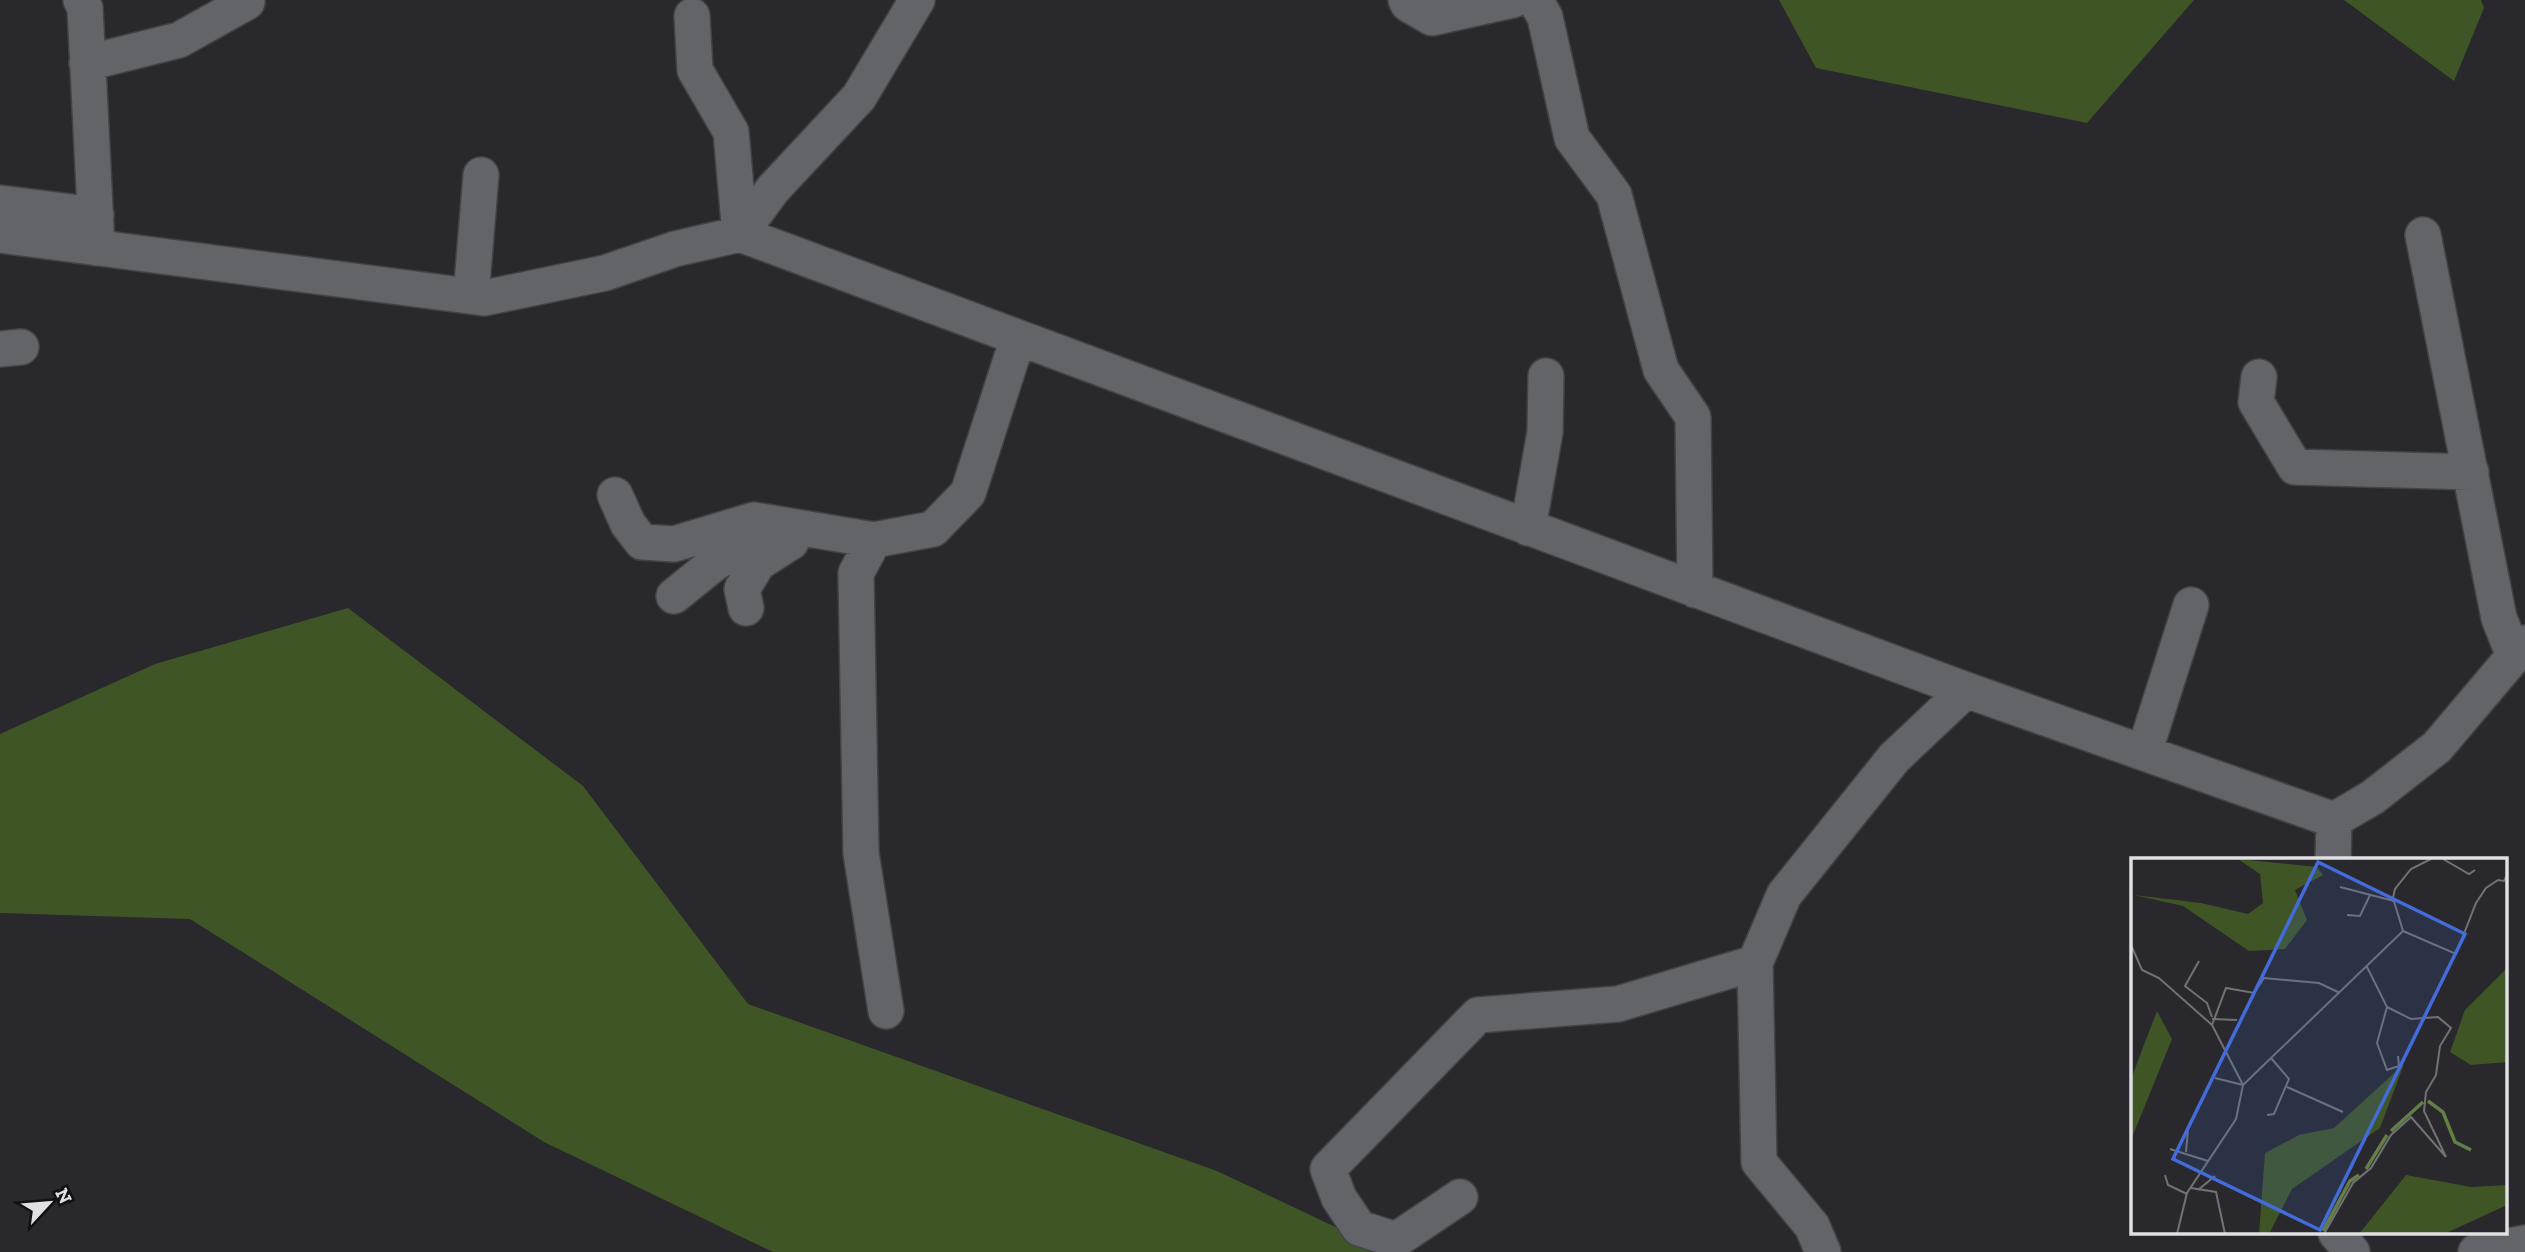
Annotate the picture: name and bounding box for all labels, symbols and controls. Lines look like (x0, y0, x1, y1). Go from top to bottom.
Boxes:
inset map (2131, 858, 2508, 1234)
north arrow (14, 1168, 84, 1238)
text: N (50, 1184, 77, 1207)

